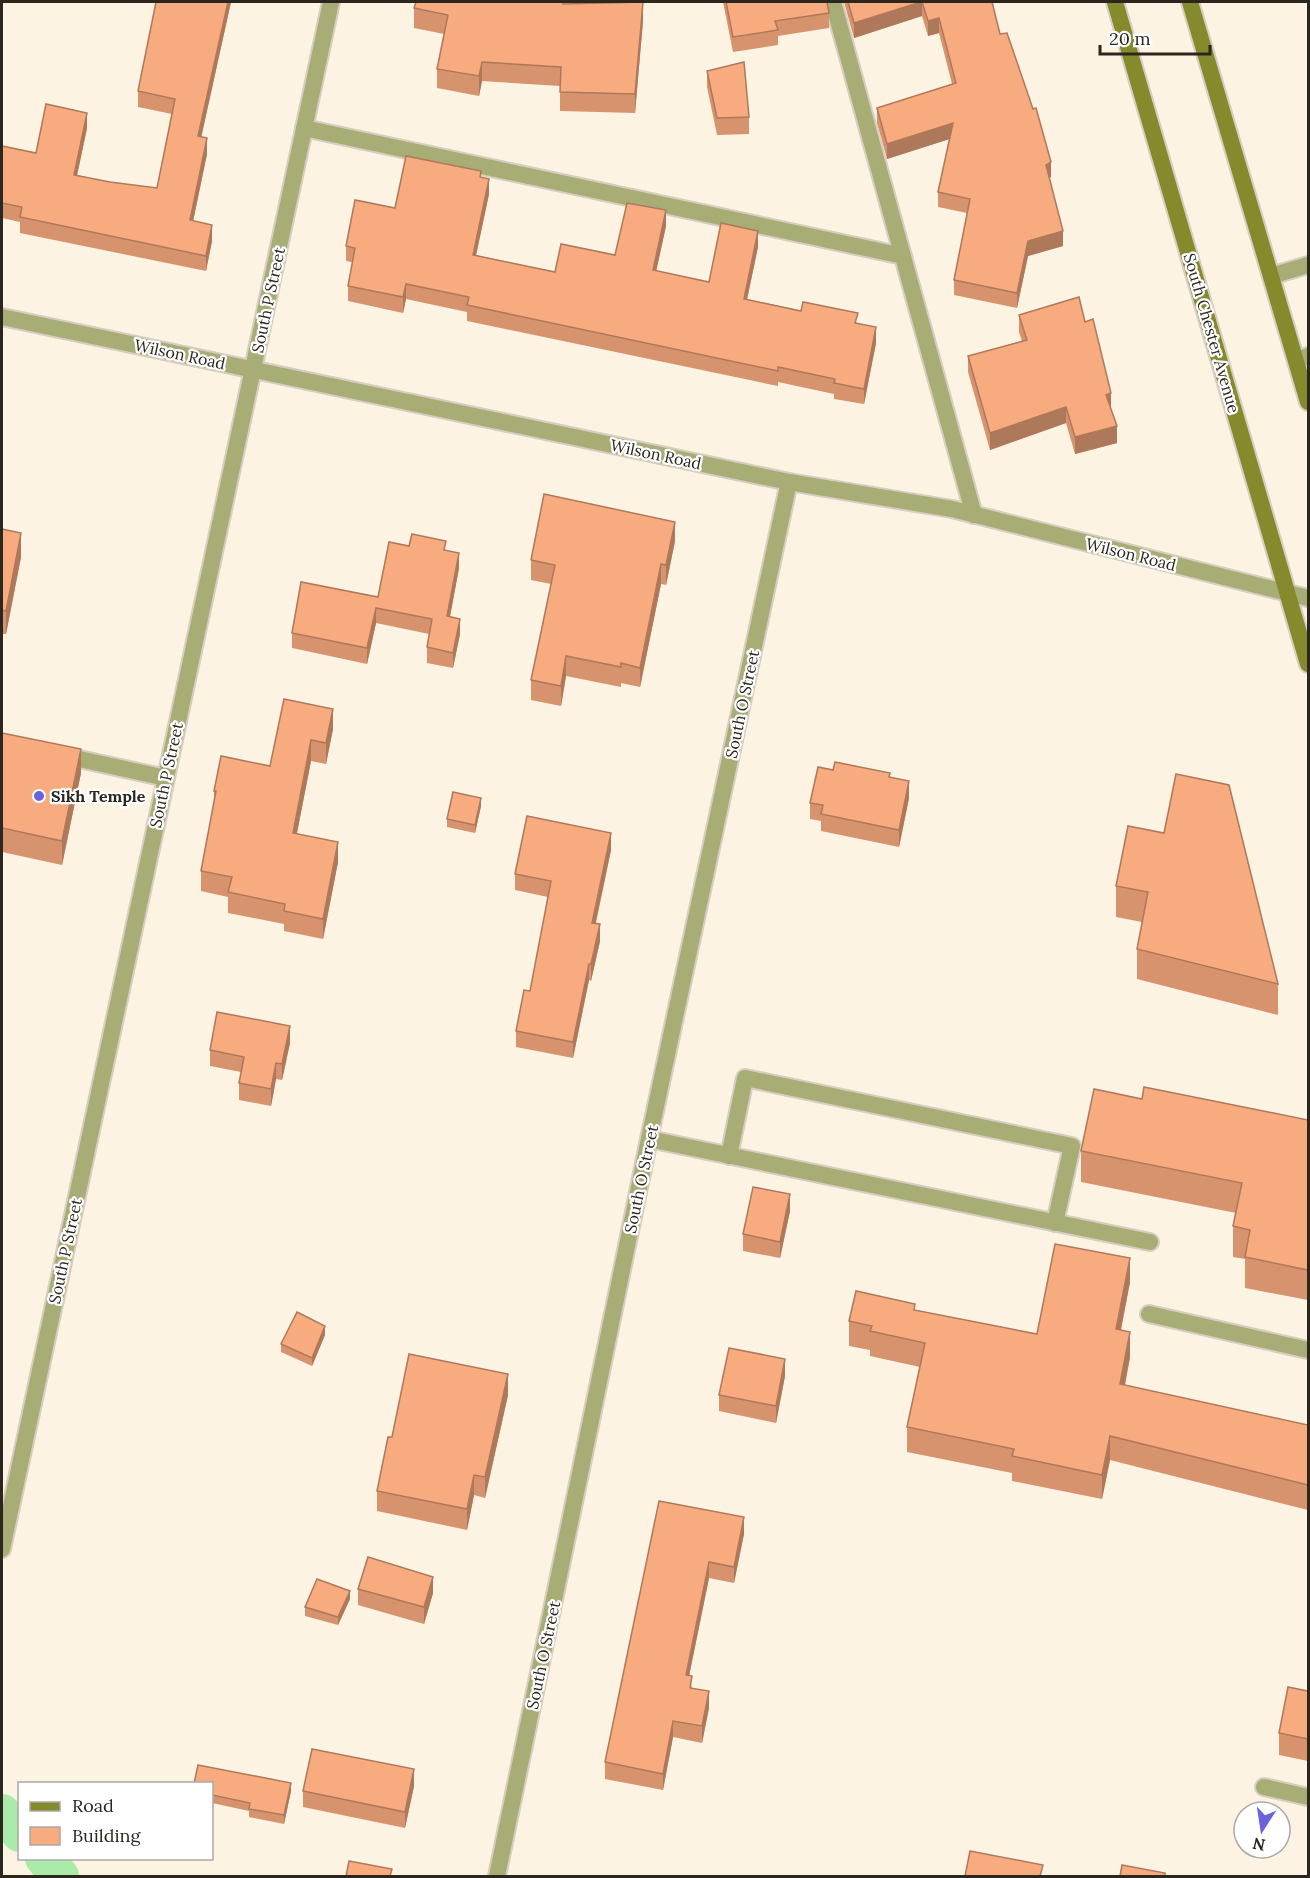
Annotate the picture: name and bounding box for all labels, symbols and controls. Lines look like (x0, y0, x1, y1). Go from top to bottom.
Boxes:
scale bar (1100, 18, 1210, 56)
text: 20 m (1109, 27, 1151, 50)
street label: South P Street (247, 245, 289, 355)
street label: South Chester Avenue (1180, 251, 1244, 415)
street label: Wilson Road (133, 335, 228, 373)
street label: Wilson Road (609, 435, 704, 473)
street label: Wilson Road (1084, 533, 1179, 575)
street label: South O Street (721, 647, 763, 760)
street label: South P Street (145, 720, 187, 830)
place label: Sikh Temple (51, 786, 146, 806)
marker: Sikh Temple (32, 789, 46, 803)
street label: South O Street (620, 1122, 662, 1235)
street label: South P Street (44, 1196, 86, 1306)
street label: South O Street (522, 1598, 564, 1711)
legend (18, 1782, 213, 1860)
text: Road (72, 1794, 114, 1817)
north arrow (1232, 1800, 1292, 1860)
text: Building (72, 1824, 142, 1847)
text: N (1251, 1834, 1267, 1856)

